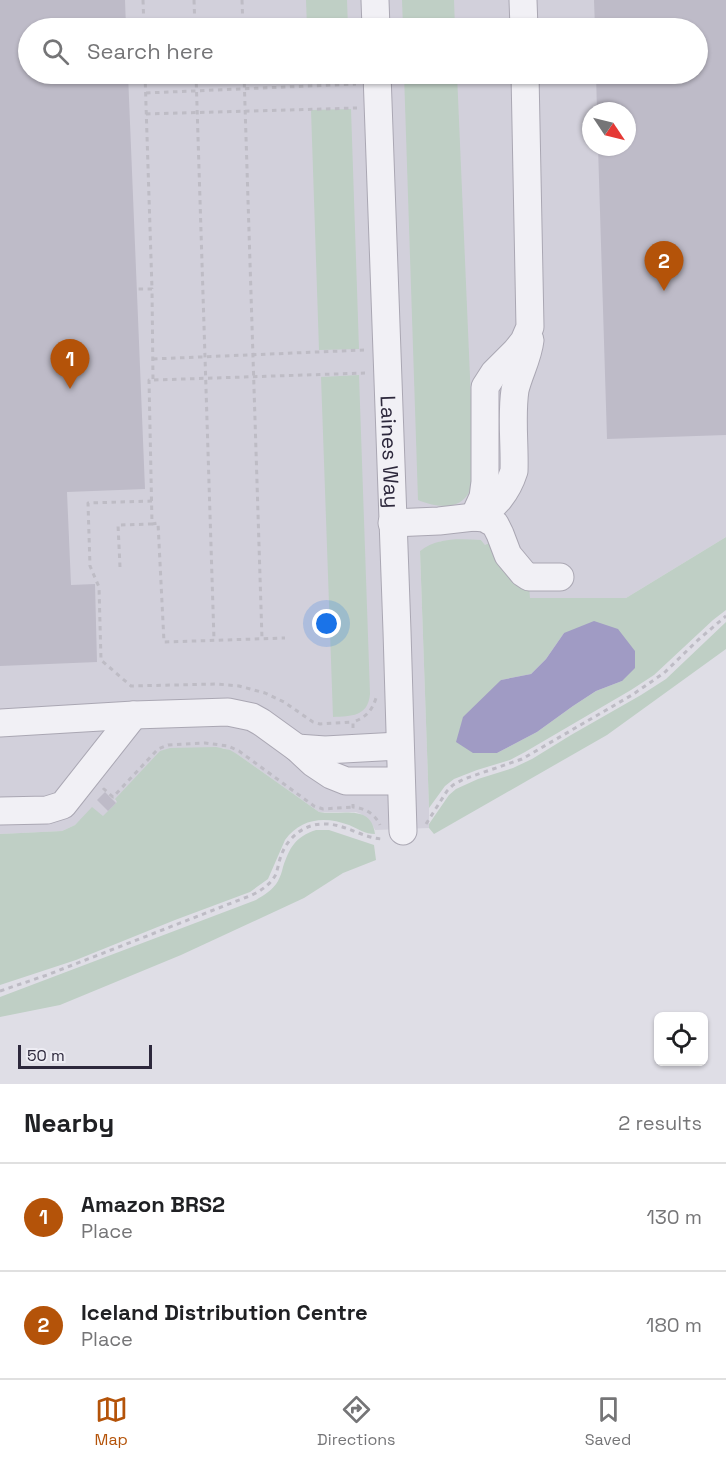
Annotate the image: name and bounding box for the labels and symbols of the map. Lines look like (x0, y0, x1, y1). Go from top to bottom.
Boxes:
north arrow (582, 102, 636, 156)
pin: 2 (644, 242, 684, 291)
pin: 1 (50, 340, 90, 389)
street label: Laines Way (375, 395, 406, 509)
your location (312, 609, 341, 638)
scale bar (18, 1042, 152, 1070)

